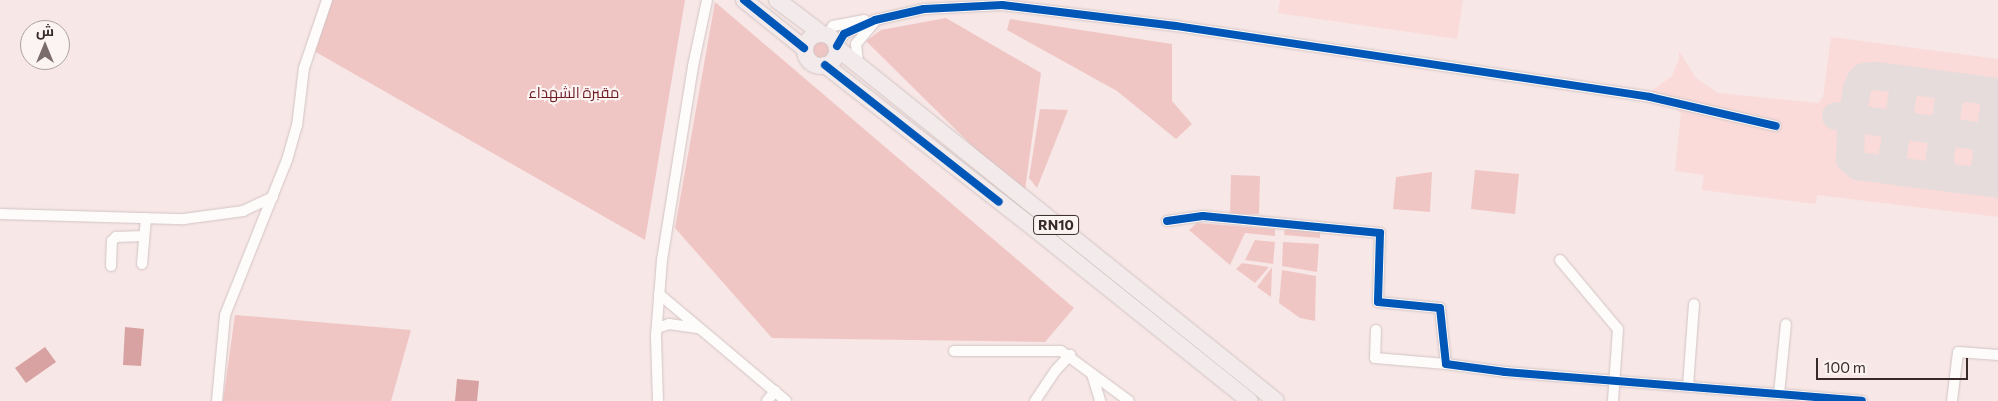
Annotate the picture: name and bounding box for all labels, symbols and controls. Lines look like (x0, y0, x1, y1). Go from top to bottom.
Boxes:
north arrow (20, 20, 70, 70)
text: ش (36, 22, 54, 39)
park label: مقبرة الشهداء (529, 84, 619, 102)
road number: RN10 (1032, 214, 1080, 236)
scale bar (1818, 348, 1970, 380)
text: 100 m (1824, 358, 1866, 376)

